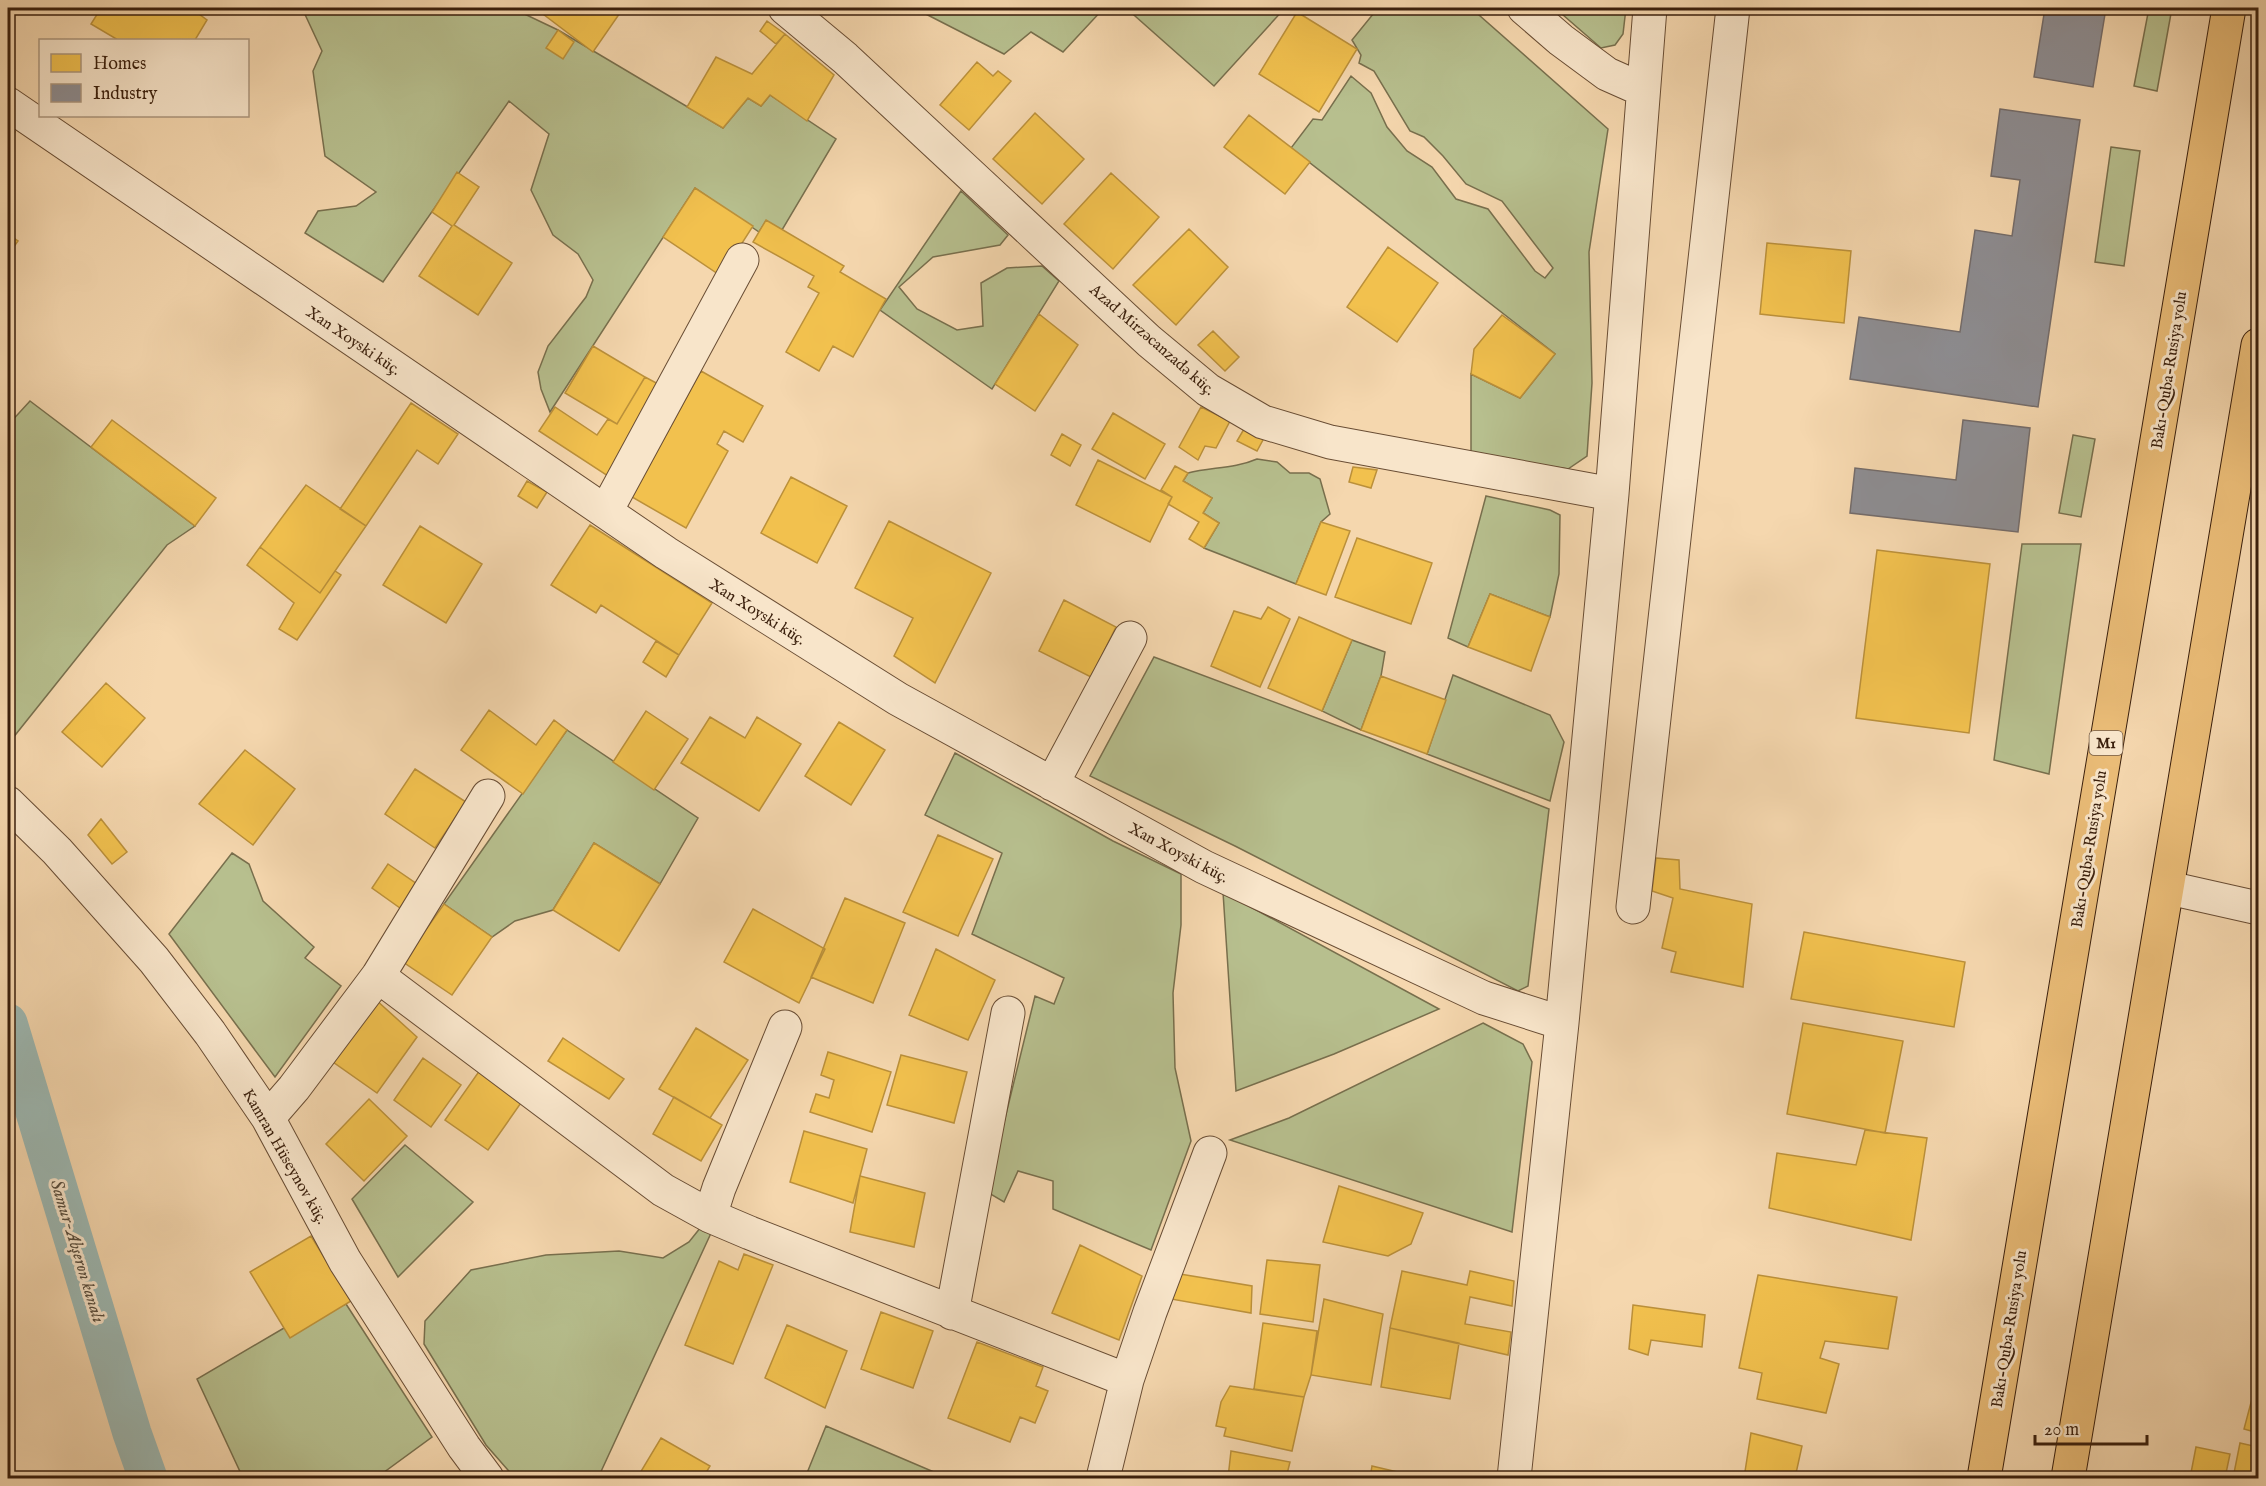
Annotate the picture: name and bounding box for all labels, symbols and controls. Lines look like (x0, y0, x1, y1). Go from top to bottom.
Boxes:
legend (39, 39, 249, 117)
text: Homes (93, 53, 146, 76)
text: Industry (93, 83, 157, 106)
street label: Azad Mirzəcanzadə küç. (1084, 280, 1219, 400)
street label: Bakı-Quba-Rusiya yolu (2148, 290, 2192, 450)
street label: Xan Xoyski küç. (302, 303, 404, 381)
street label: Xan Xoyski küç. (705, 575, 809, 650)
road number: M1 (2090, 731, 2122, 755)
street label: Bakı-Quba-Rusiya yolu (2068, 769, 2112, 929)
street label: Xan Xoyski küç. (1125, 819, 1231, 888)
street label: Kamran Hüseynov küç. (237, 1086, 331, 1228)
water label: Samur-Abşeron kanalı (44, 1177, 109, 1326)
street label: Bakı-Quba-Rusiya yolu (1988, 1249, 2032, 1409)
scale bar (2035, 1408, 2148, 1446)
text: 20 m (2044, 1419, 2079, 1442)

